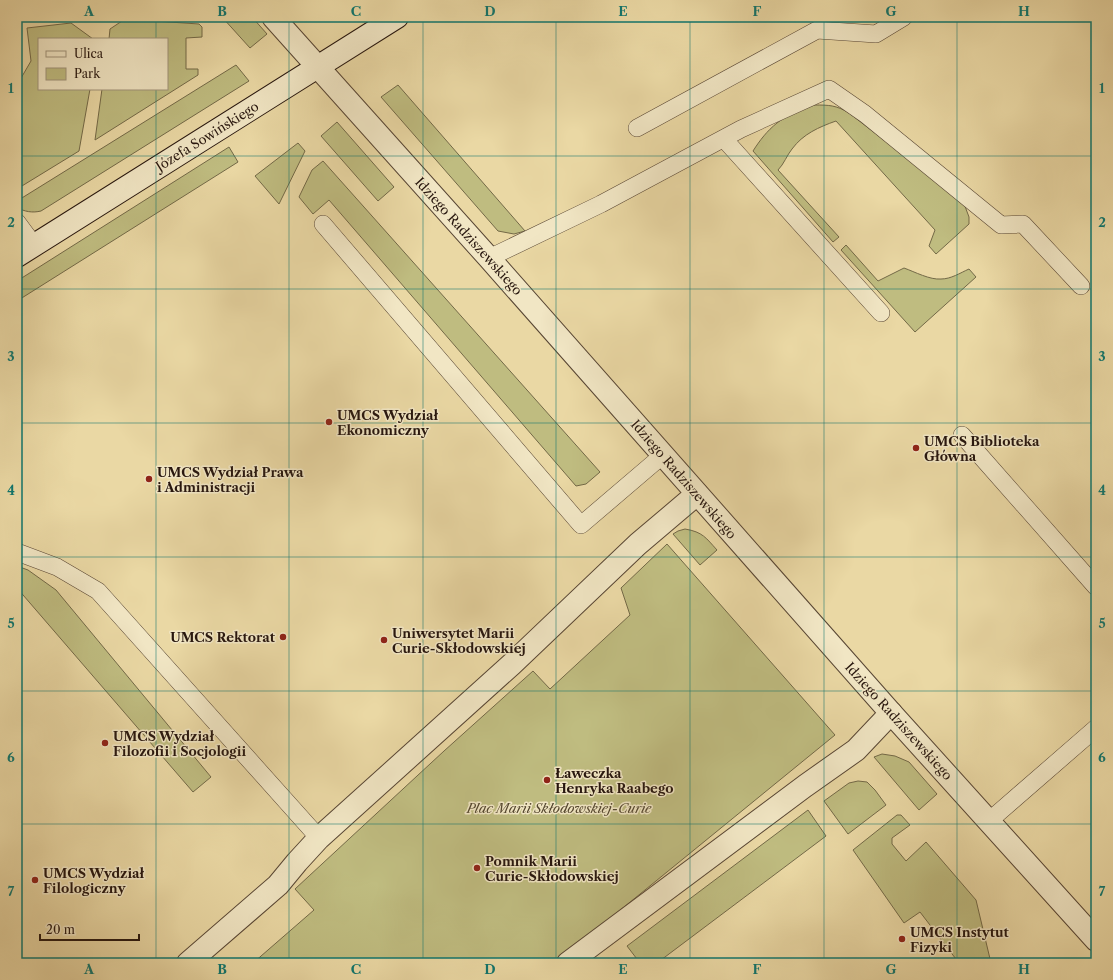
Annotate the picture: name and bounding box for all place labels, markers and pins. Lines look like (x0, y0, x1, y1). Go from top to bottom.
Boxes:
place label: UMCS Wydział Ekonomiczny (337, 407, 439, 438)
marker: UMCS Wydział Ekonomiczny (324, 417, 334, 427)
place label: UMCS Biblioteka Główna (924, 433, 1040, 464)
marker: UMCS Biblioteka Główna (911, 443, 921, 453)
place label: UMCS Wydział Prawa i Administracji (157, 464, 304, 495)
marker: UMCS Wydział Prawa i Administracji (144, 474, 154, 484)
place label: Uniwersytet Marii Curie-Skłodowskiej (392, 625, 526, 656)
place label: UMCS Rektorat (170, 629, 276, 645)
marker: UMCS Rektorat (278, 632, 288, 642)
marker: Uniwersytet Marii Curie-Skłodowskiej (379, 635, 389, 645)
place label: UMCS Wydział Filozofii i Socjologii (113, 728, 246, 759)
marker: UMCS Wydział Filozofii i Socjologii (100, 738, 110, 748)
place label: Ławeczka Henryka Raabego (555, 765, 674, 796)
marker: Ławeczka Henryka Raabego (542, 775, 552, 785)
place label: Pomnik Marii Curie-Skłodowskiej (485, 853, 619, 884)
marker: Pomnik Marii Curie-Skłodowskiej (472, 863, 482, 873)
place label: UMCS Wydział Filologiczny (43, 865, 145, 896)
marker: UMCS Wydział Filologiczny (30, 875, 40, 885)
place label: UMCS Instytut Fizyki (910, 924, 1010, 955)
marker: UMCS Instytut Fizyki (897, 934, 907, 944)

